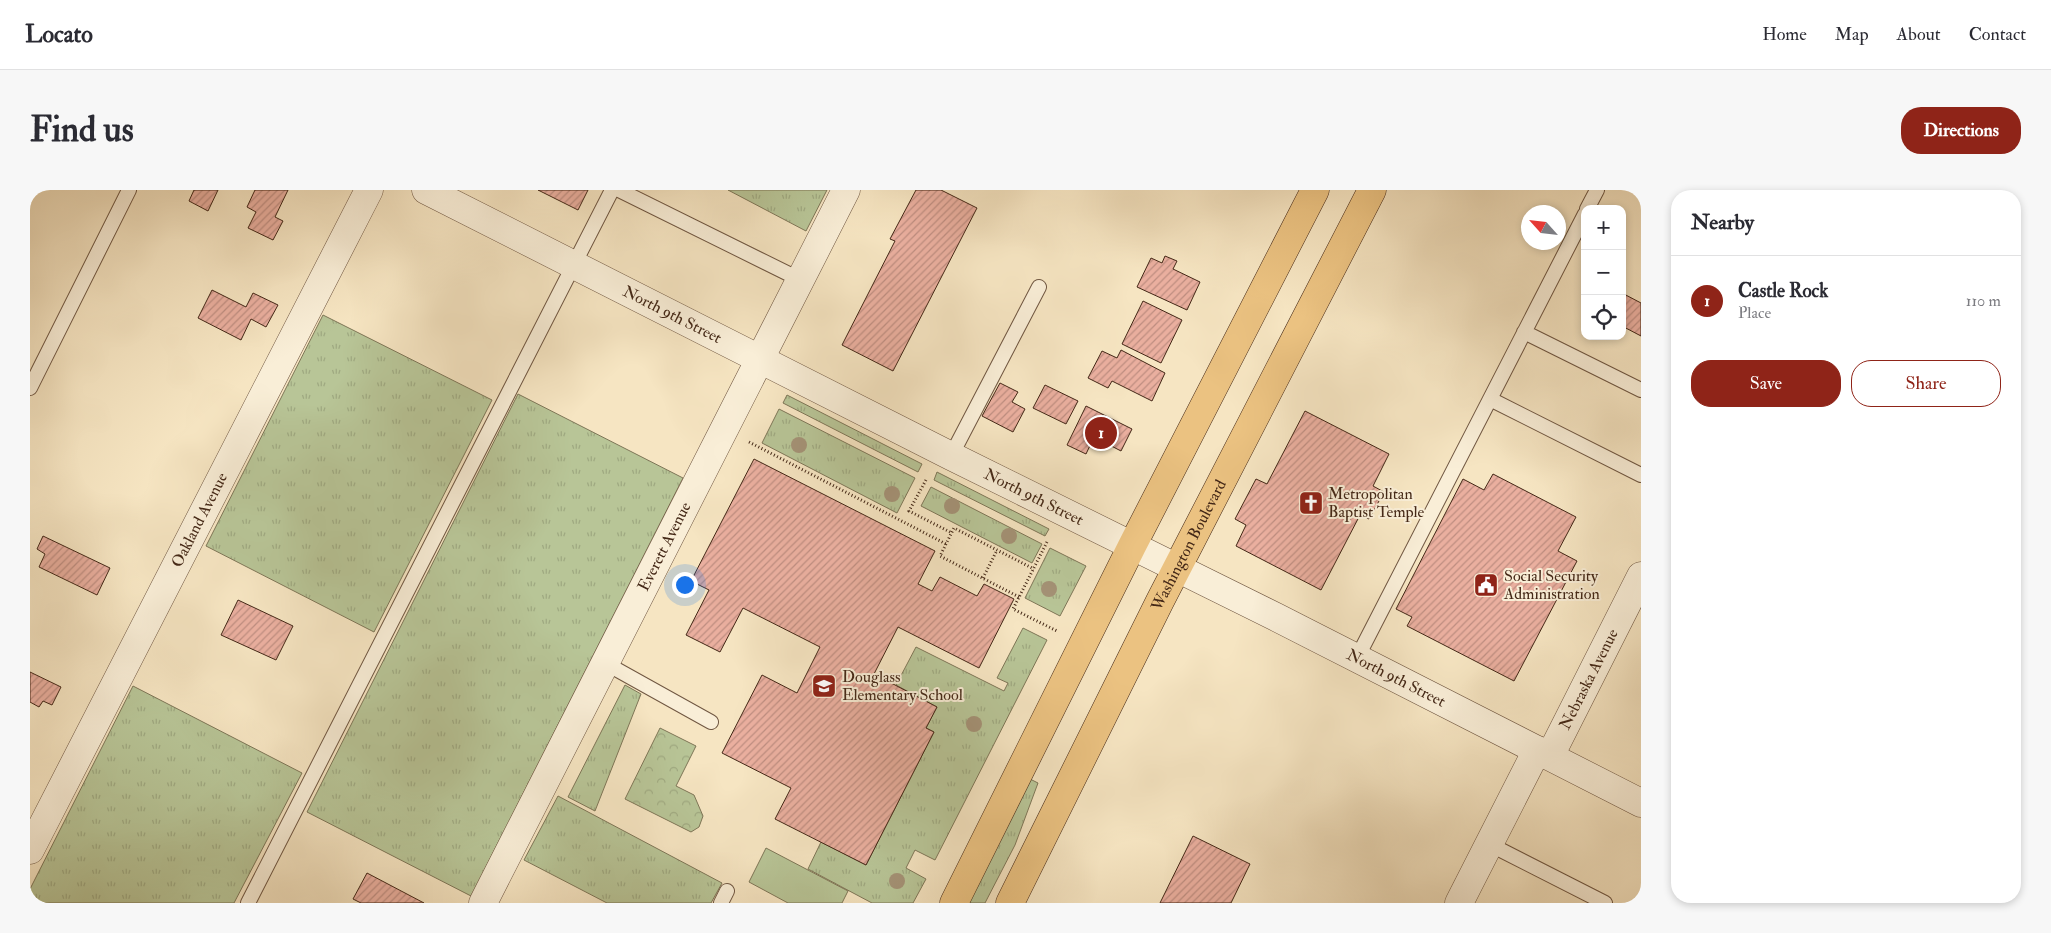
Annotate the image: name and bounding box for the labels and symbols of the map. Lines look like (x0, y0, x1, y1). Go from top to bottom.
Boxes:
north arrow (1521, 205, 1566, 250)
street label: North 9th Street (619, 281, 725, 348)
pin: 1 (1085, 414, 1117, 452)
street label: North 9th Street (981, 464, 1087, 530)
street label: Oakland Avenue (167, 469, 232, 571)
street label: Washington Boulevard (1146, 476, 1231, 615)
place label: Metropolitan Baptist Temple (1328, 484, 1425, 523)
church icon: Metropolitan Baptist Temple (1298, 490, 1324, 516)
street label: Everett Avenue (633, 498, 696, 594)
place label: Social Security Administration (1503, 566, 1600, 604)
your location (672, 572, 698, 598)
public building icon: Social Security Administration (1473, 572, 1499, 598)
street label: Nebraska Avenue (1555, 625, 1623, 733)
street label: North 9th Street (1343, 645, 1449, 712)
place label: Douglass Elementary School (842, 667, 963, 705)
school or university icon: Douglass Elementary School (811, 673, 837, 699)

